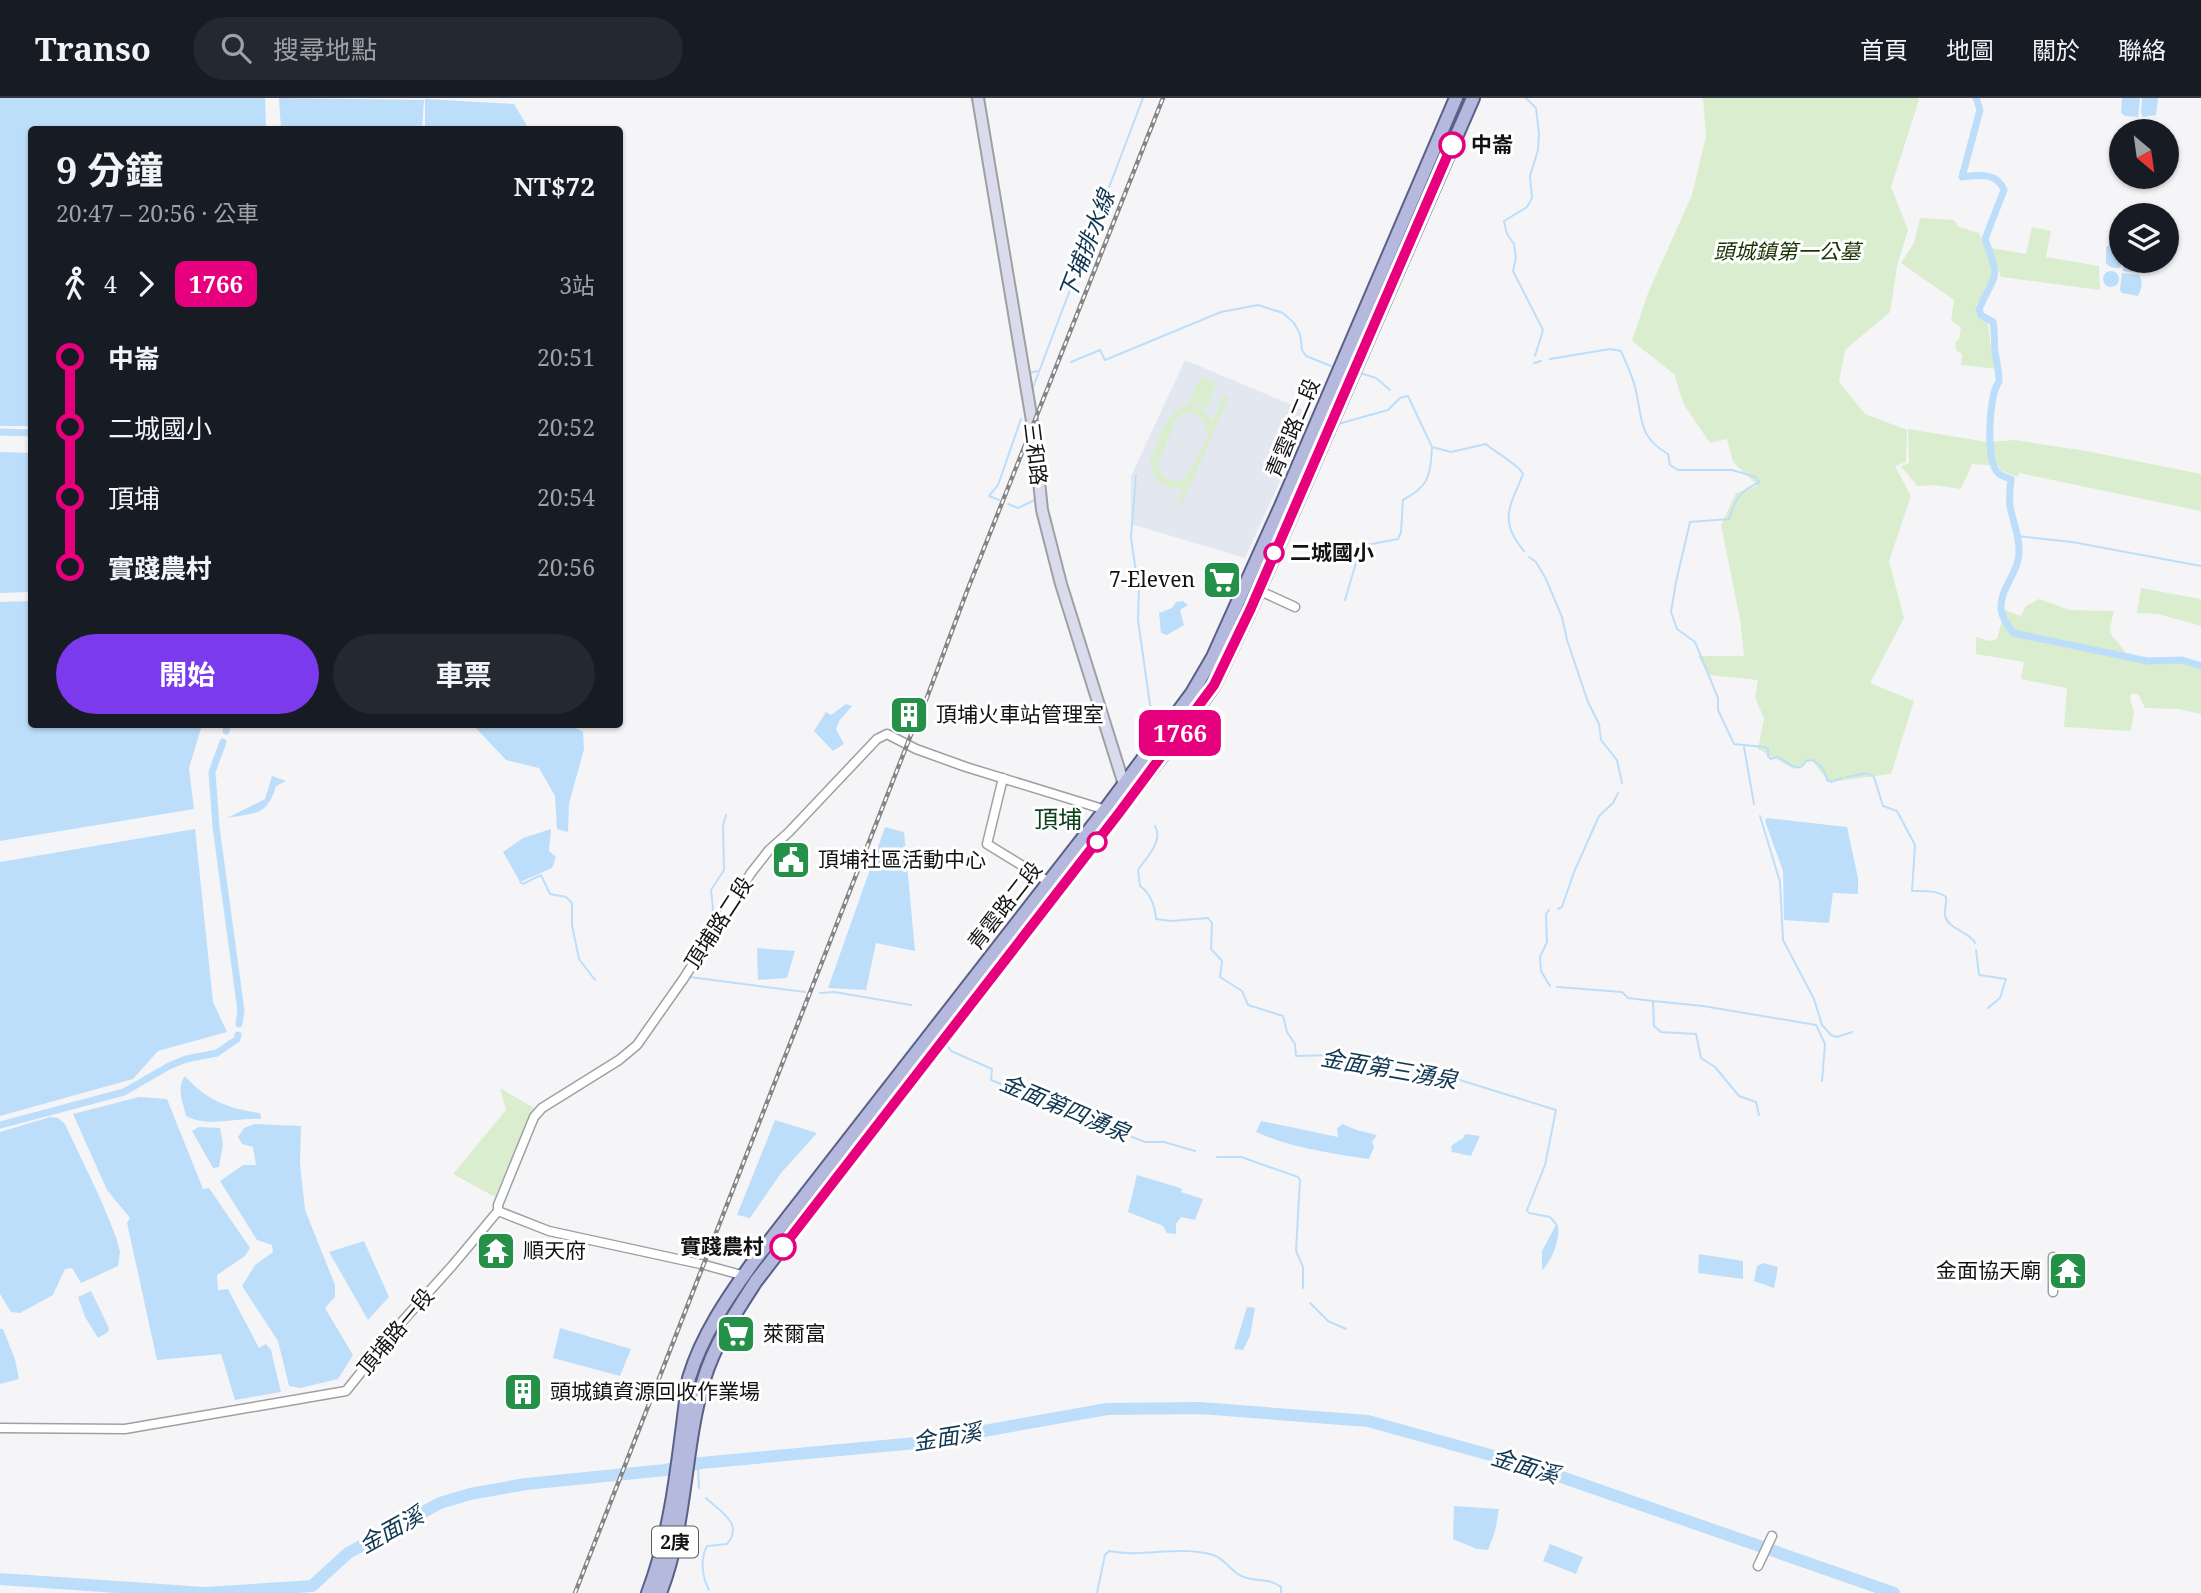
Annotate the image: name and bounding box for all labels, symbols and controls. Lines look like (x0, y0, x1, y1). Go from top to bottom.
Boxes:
search box (193, 17, 683, 80)
text: Transo (35, 26, 151, 71)
icon: search (217, 29, 255, 67)
text: 搜尋地點 (273, 31, 377, 67)
text: 首頁 (1860, 33, 1908, 66)
text: 地圖 (1946, 33, 1994, 66)
text: 關於 (2032, 33, 2080, 66)
text: 聯絡 (2118, 33, 2166, 66)
north arrow (2109, 119, 2179, 189)
map controls (2109, 119, 2179, 273)
place label: 中崙 (1471, 130, 1513, 158)
marker: 中崙 (1439, 132, 1465, 158)
text: 9 分鐘 (56, 143, 163, 195)
text: NT$72 (513, 168, 595, 204)
water label: 下埔排水線 (1051, 182, 1123, 304)
text: 20:47 – 20:56 · 公車 (56, 197, 259, 229)
button: layers (2109, 203, 2179, 273)
park label: 頭城鎮第一公墓 (1714, 237, 1863, 265)
icon: walk (56, 265, 94, 303)
icon: forward (127, 265, 165, 303)
text: 1766 (189, 267, 243, 300)
text: 4 (104, 268, 117, 300)
text: 3站 (559, 269, 595, 301)
text: 中崙 (108, 340, 160, 376)
text: 20:51 (537, 341, 595, 373)
street label: 青雲路二段 (1259, 374, 1325, 481)
text: 二城國小 (108, 410, 212, 446)
text: 20:52 (537, 411, 595, 443)
street label: 三和路 (1018, 421, 1054, 487)
text: 頂埔 (108, 480, 160, 516)
text: 20:54 (537, 481, 595, 513)
place label: 二城國小 (1290, 538, 1374, 566)
marker: 二城國小 (1264, 543, 1284, 563)
text: 實踐農村 (108, 550, 212, 586)
text: 20:56 (537, 551, 595, 583)
supermarket icon: 7-Eleven (1201, 559, 1243, 601)
place label: 7-Eleven (1109, 565, 1195, 593)
button: 開始 (56, 634, 319, 714)
button: 車票 (333, 634, 595, 714)
building icon: 頂埔火車站管理室 (888, 694, 930, 736)
place label: 頂埔火車站管理室 (936, 700, 1104, 728)
line badge: 1766 (1131, 710, 1229, 756)
text: 1766 (1153, 716, 1207, 749)
district label: 頂埔 (1034, 802, 1082, 835)
unlabelled marker (1087, 832, 1107, 852)
public building icon: 頂埔社區活動中心 (770, 839, 812, 881)
place label: 頂埔社區活動中心 (818, 845, 986, 873)
street label: 青雲路二段 (961, 855, 1048, 955)
street label: 頂埔路二段 (678, 871, 758, 974)
water label: 金面第三湧泉 (1318, 1040, 1461, 1096)
water label: 金面第四湧泉 (996, 1065, 1136, 1149)
temple icon: 順天府 (475, 1230, 517, 1272)
place label: 實踐農村 (680, 1232, 764, 1260)
marker: 實踐農村 (770, 1234, 796, 1260)
place label: 順天府 (523, 1236, 586, 1264)
temple icon: 金面協天廟 (2047, 1250, 2089, 1292)
place label: 金面協天廟 (1936, 1256, 2041, 1284)
street label: 頂埔路一段 (351, 1282, 440, 1381)
supermarket icon: 萊爾富 (715, 1313, 757, 1355)
place label: 萊爾富 (763, 1319, 826, 1347)
building icon: 頭城鎮資源回收作業場 (502, 1371, 544, 1413)
place label: 頭城鎮資源回收作業場 (550, 1377, 760, 1405)
water label: 金面溪 (910, 1414, 986, 1457)
water label: 金面溪 (1488, 1440, 1566, 1491)
water label: 金面溪 (353, 1497, 431, 1560)
road number: 2庚 (652, 1526, 698, 1558)

